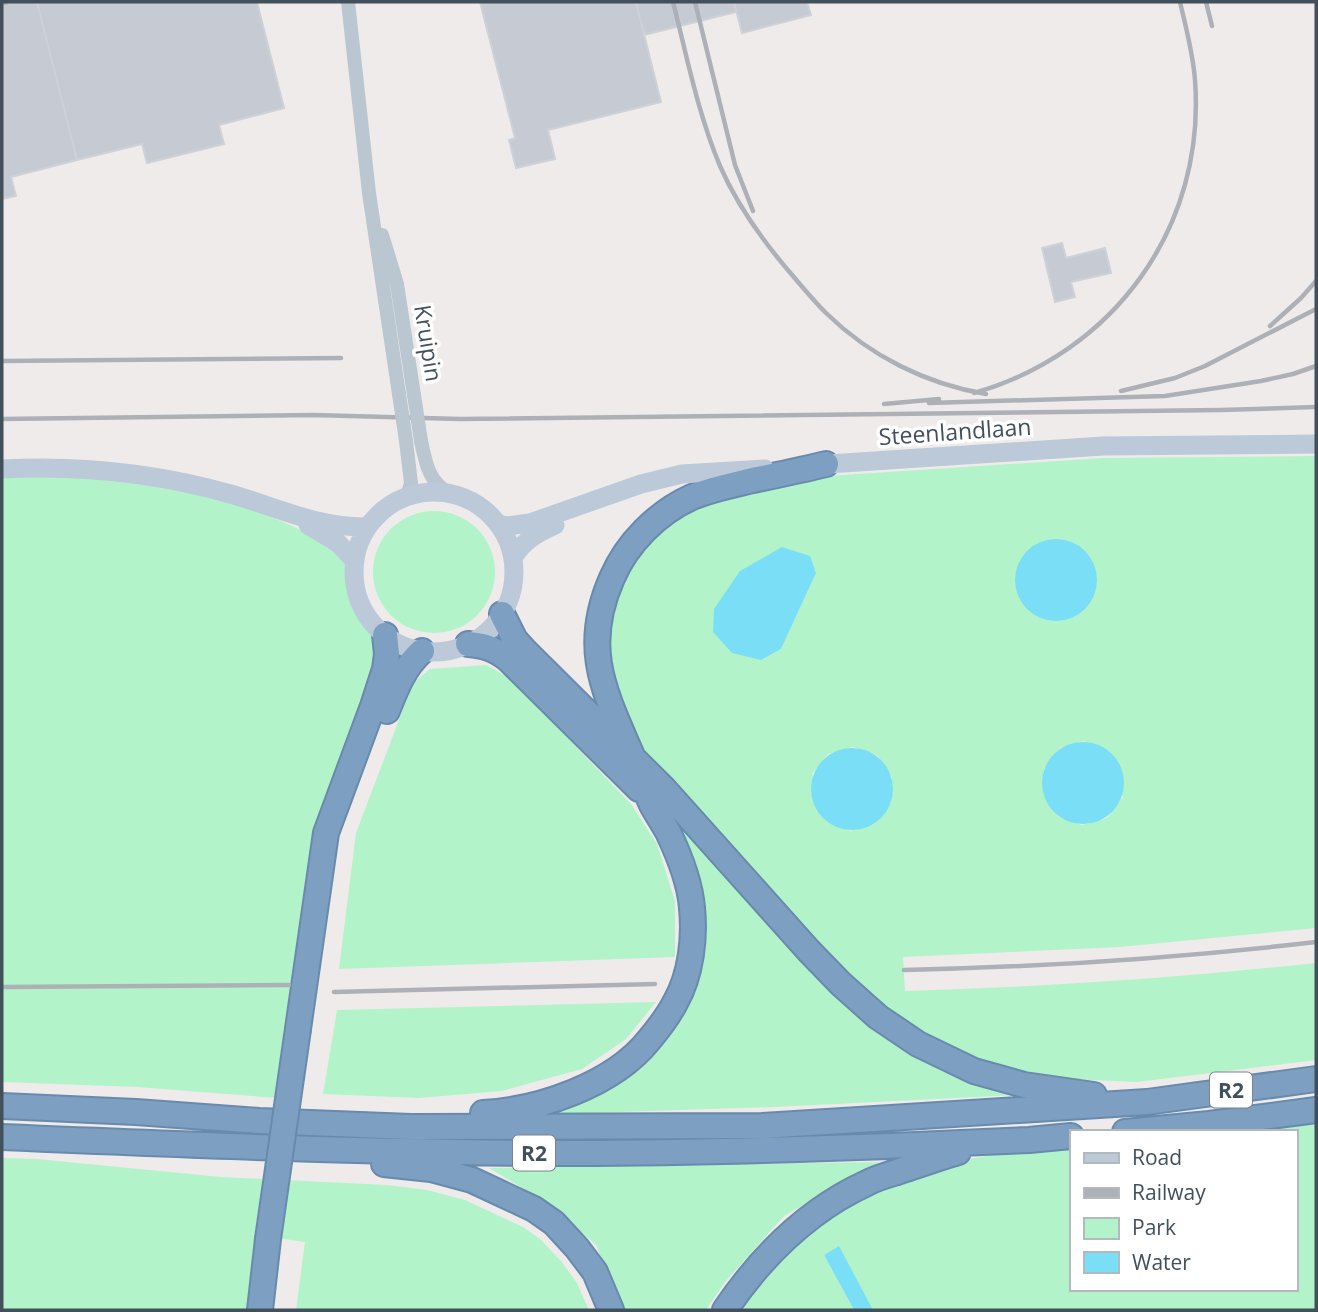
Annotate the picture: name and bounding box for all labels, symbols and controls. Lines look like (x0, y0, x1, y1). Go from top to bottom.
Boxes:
street label: Kruipin (407, 302, 451, 384)
street label: Steenlandlaan (878, 410, 1032, 452)
road number: R2 (1210, 1072, 1252, 1108)
legend (1070, 1130, 1297, 1291)
road number: R2 (513, 1136, 555, 1170)
text: Road (1132, 1143, 1182, 1171)
text: Railway (1132, 1178, 1206, 1206)
text: Park (1132, 1213, 1176, 1241)
text: Water (1132, 1248, 1191, 1276)

